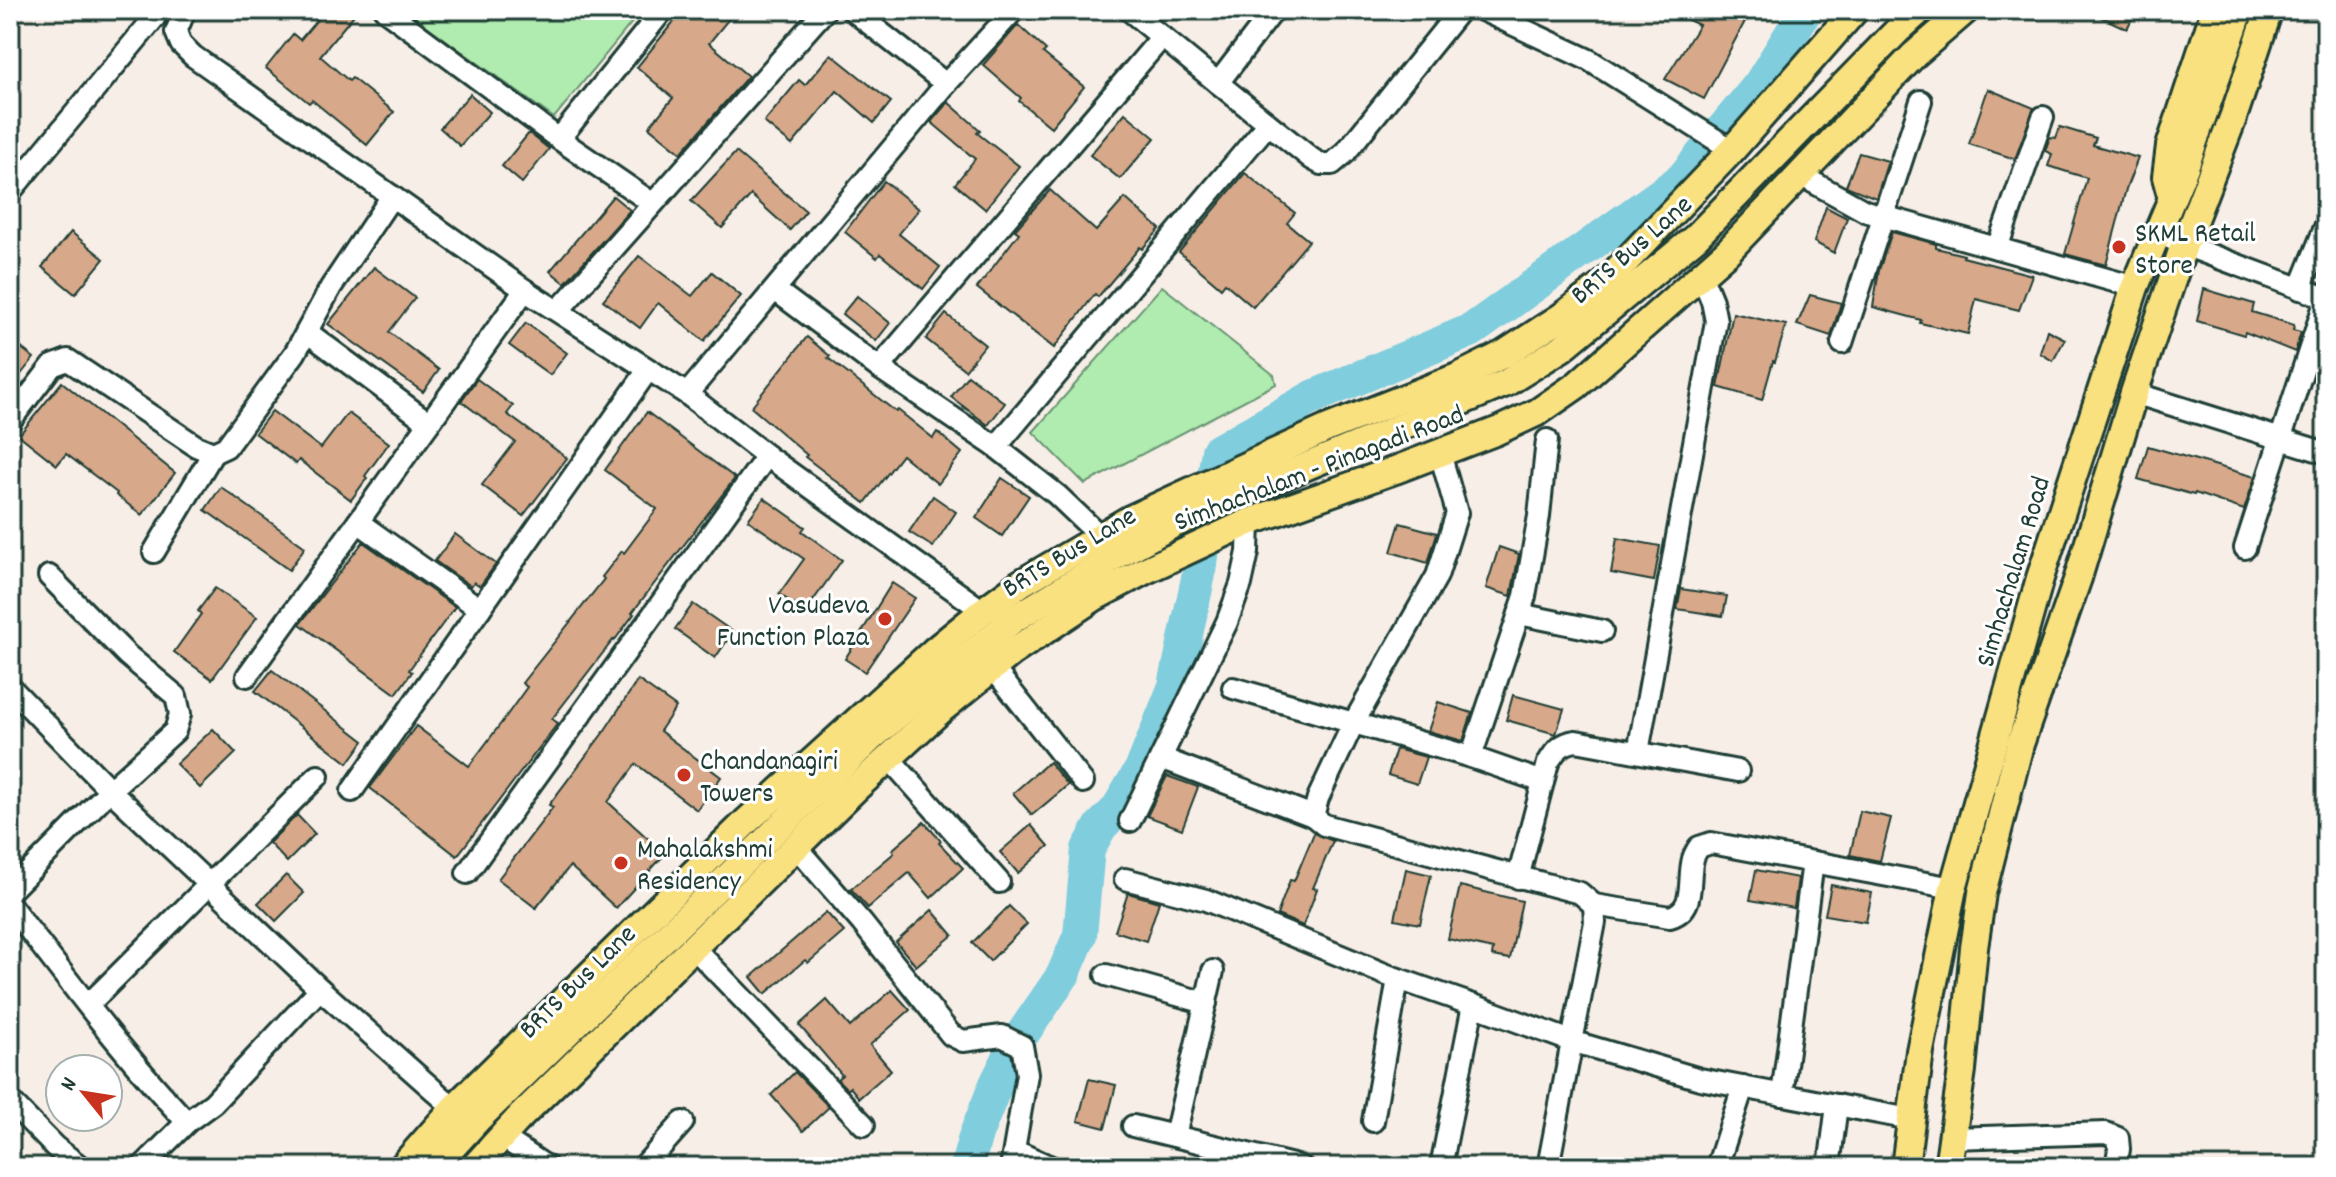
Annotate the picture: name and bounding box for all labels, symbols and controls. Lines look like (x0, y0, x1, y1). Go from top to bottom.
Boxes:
street label: BRTS Bus Lane (1563, 187, 1703, 316)
place label: SKML Retail Store (2135, 216, 2256, 288)
marker: SKML Retail Store (2110, 238, 2128, 256)
street label: Simhachalam - Pinagadi Road (1169, 397, 1471, 544)
street label: Simhachalam Road (1968, 472, 2064, 673)
street label: BRTS Bus Lane (996, 498, 1145, 610)
place label: Vasudeva Function Plaza (717, 588, 870, 660)
marker: Vasudeva Function Plaza (876, 610, 894, 628)
place label: Chandanagiri Towers (700, 744, 838, 816)
marker: Chandanagiri Towers (675, 766, 693, 784)
place label: Mahalakshmi Residency (637, 832, 773, 904)
marker: Mahalakshmi Residency (612, 854, 630, 872)
street label: BRTS Bus Lane (512, 917, 647, 1050)
north arrow (44, 1053, 124, 1133)
text: N (54, 1072, 86, 1097)

